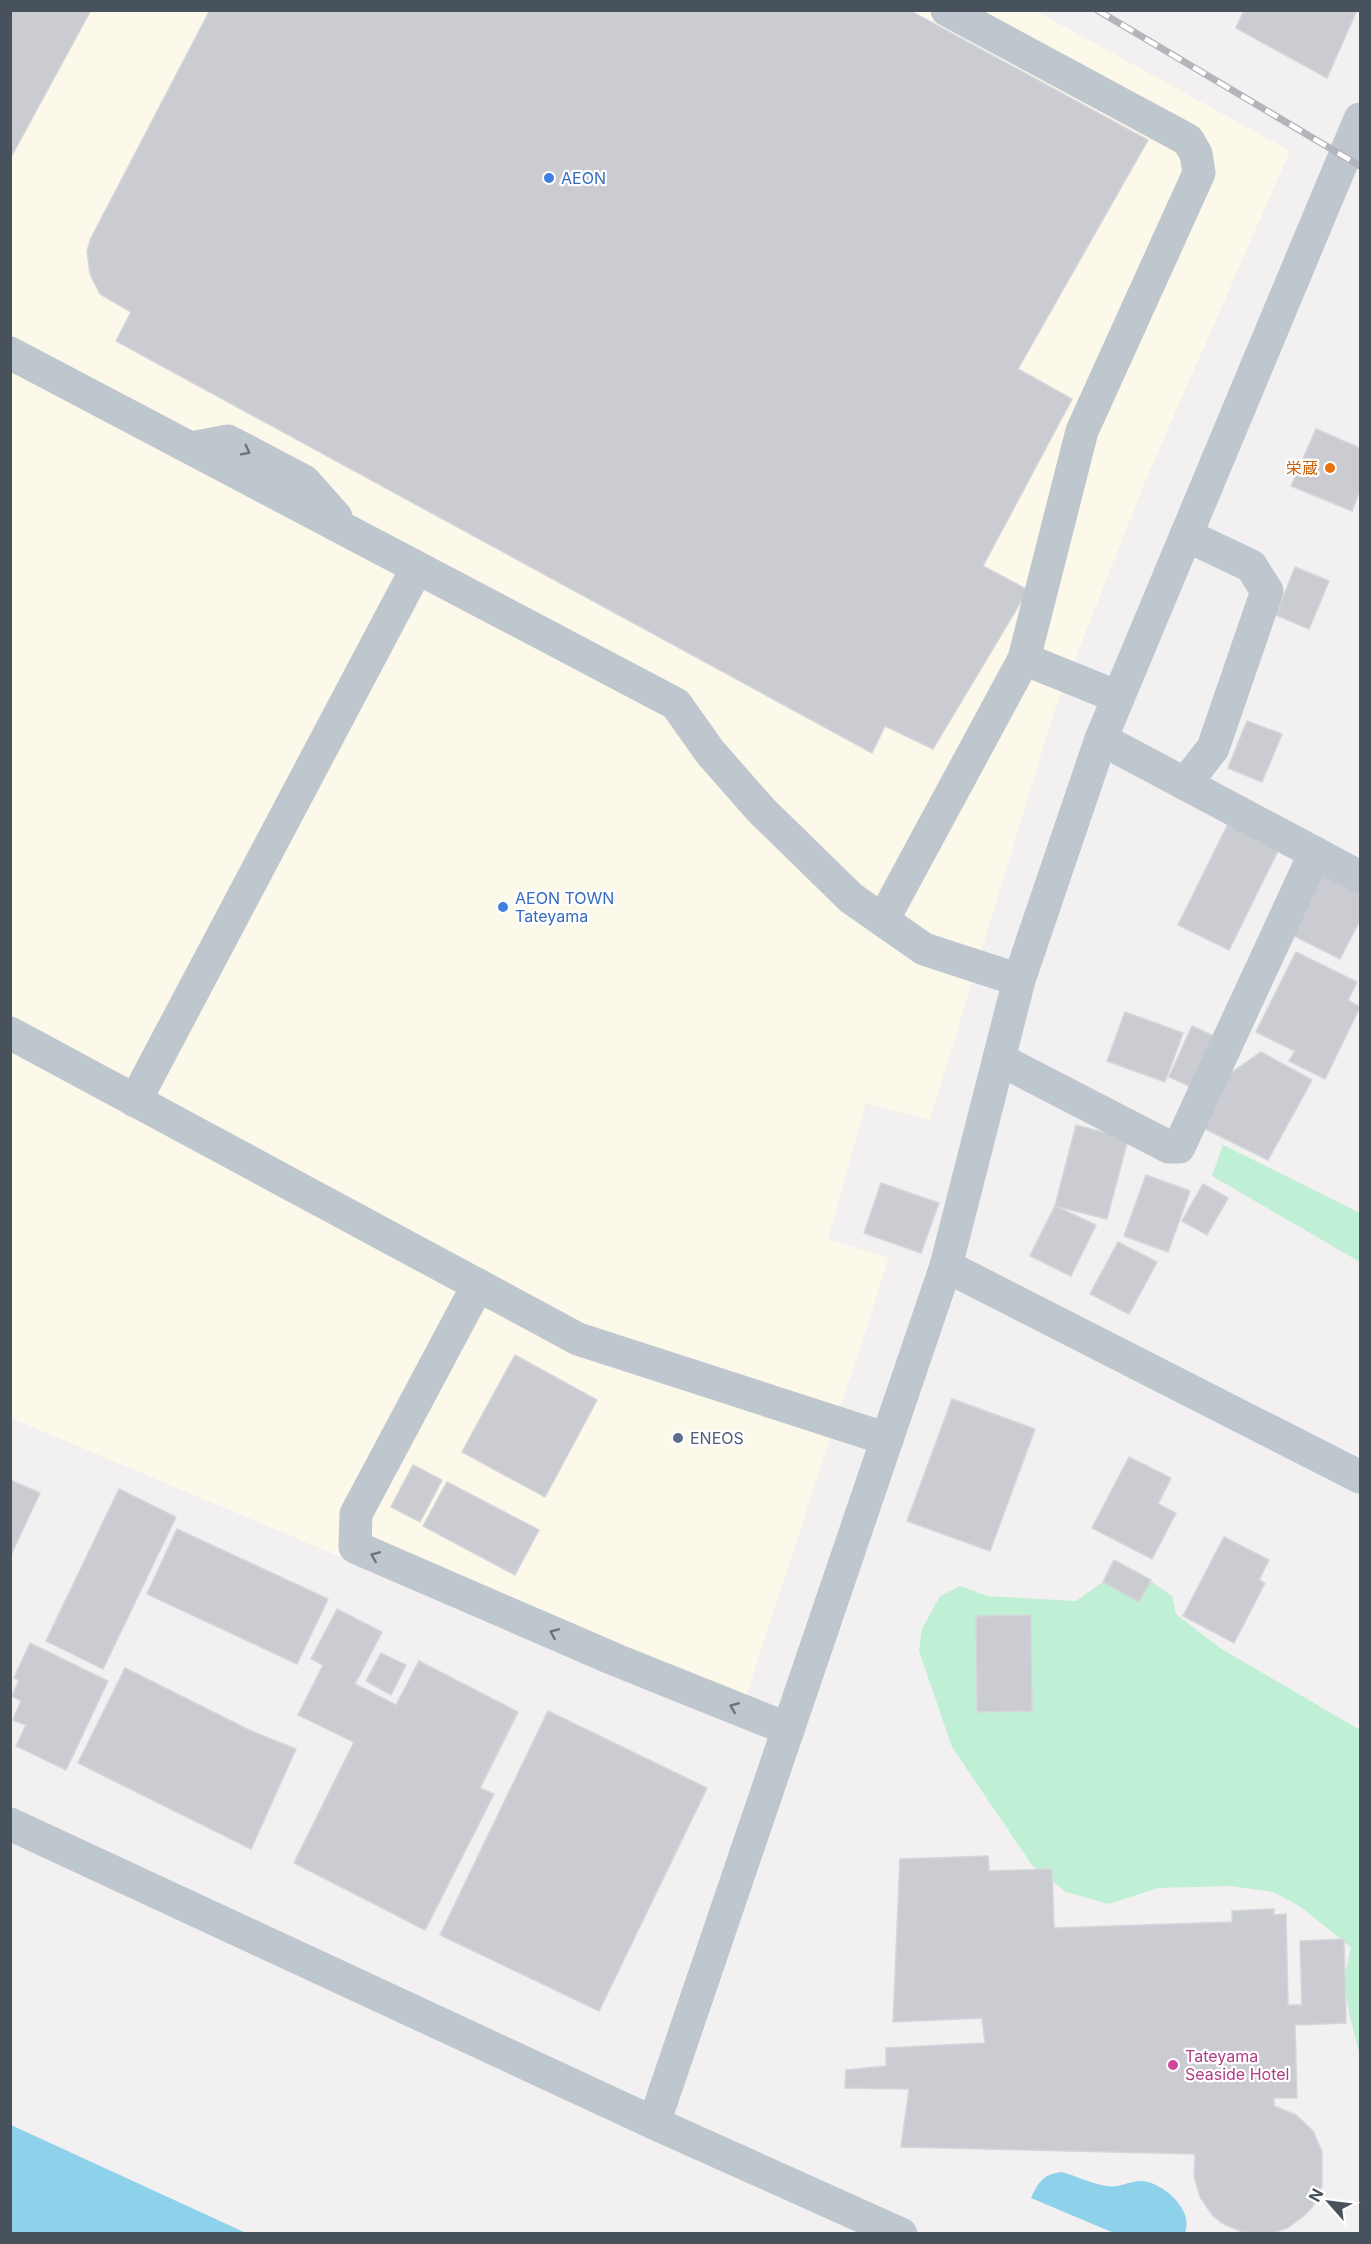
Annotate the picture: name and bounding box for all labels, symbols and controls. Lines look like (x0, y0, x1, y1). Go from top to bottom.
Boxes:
place label: AEON (561, 168, 606, 188)
marker: AEON (542, 171, 556, 185)
one-way arrow (240, 444, 251, 455)
place label: 栄蔵 (1286, 458, 1318, 478)
marker: 栄蔵 (1323, 461, 1337, 475)
place label: AEON TOWN Tateyama (515, 888, 614, 926)
marker: AEON TOWN Tateyama (496, 900, 510, 914)
place label: ENEOS (690, 1428, 744, 1448)
marker: ENEOS (671, 1431, 685, 1445)
one-way arrow (370, 1551, 381, 1563)
one-way arrow (549, 1628, 560, 1640)
one-way arrow (729, 1702, 740, 1714)
place label: Tateyama Seaside Hotel (1185, 2046, 1289, 2084)
marker: Tateyama Seaside Hotel (1166, 2058, 1180, 2072)
north arrow (1299, 2172, 1359, 2232)
text: N (1304, 2185, 1327, 2205)

